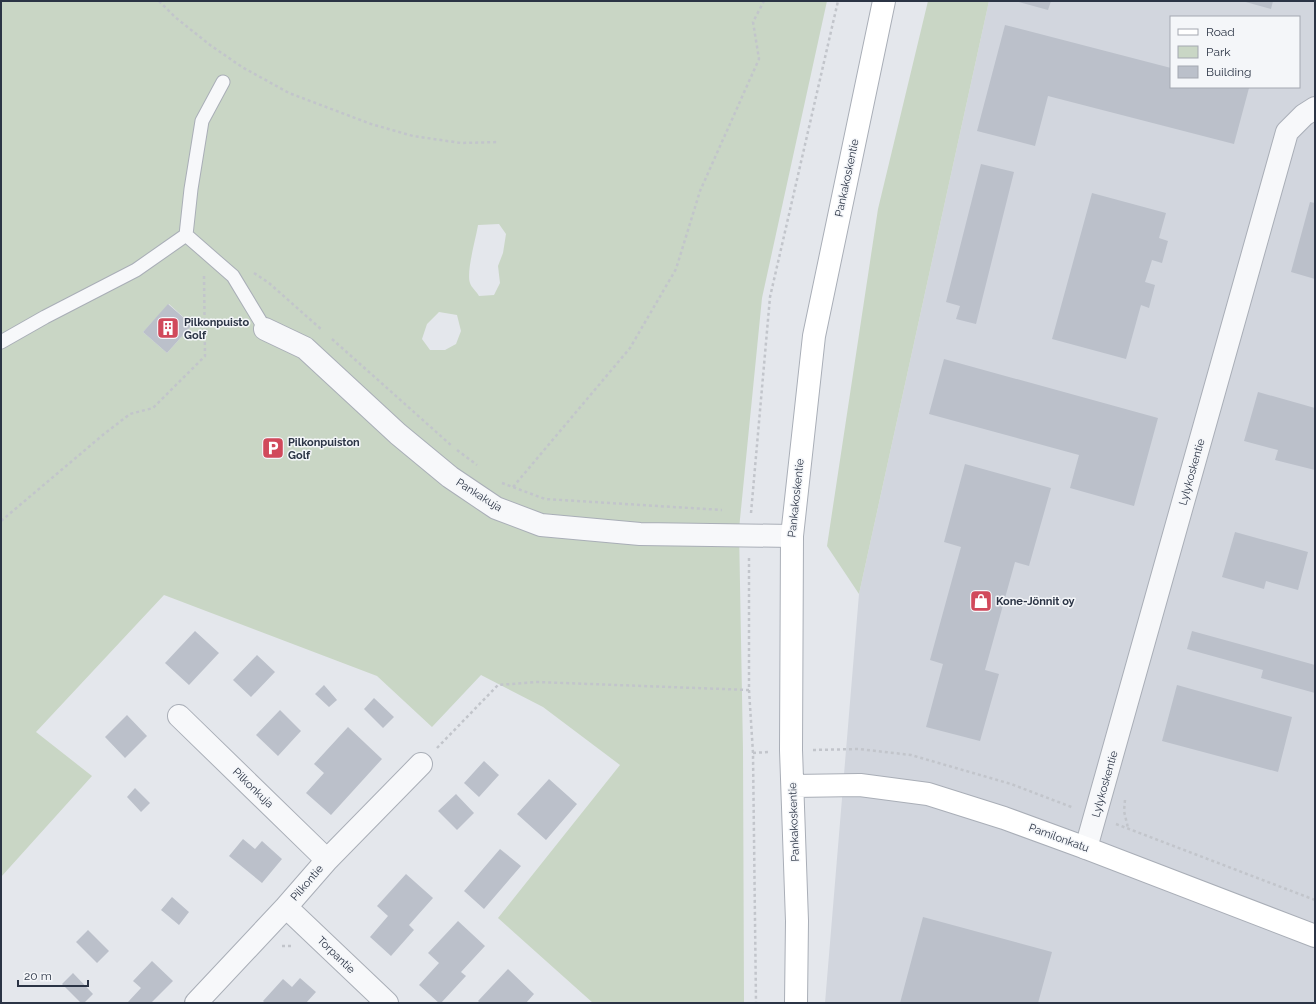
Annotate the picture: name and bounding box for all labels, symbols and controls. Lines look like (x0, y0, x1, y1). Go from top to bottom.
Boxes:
legend (1170, 16, 1300, 88)
text: Road (1206, 25, 1235, 39)
text: Park (1206, 45, 1231, 59)
text: Building (1206, 65, 1252, 79)
street label: Pankakoskentie (832, 137, 862, 218)
building icon: Pilkonpuisto Golf (155, 315, 181, 341)
place label: Pilkonpuisto Golf (184, 316, 249, 342)
parking icon: Pilkonpuiston Golf (260, 435, 286, 461)
place label: Pilkonpuiston Golf (288, 436, 360, 462)
street label: Lylykoskentie (1176, 437, 1208, 507)
street label: Pankakoskentie (785, 457, 807, 538)
street label: Pankakuja (454, 476, 504, 514)
shop icon: Kone-Jönnit oy (968, 588, 994, 614)
place label: Kone-Jönnit oy (996, 595, 1075, 608)
street label: Lylykoskentie (1089, 749, 1121, 819)
street label: Pilkonkuja (230, 765, 276, 811)
street label: Pankakoskentie (786, 782, 802, 862)
street label: Pamilonkatu (1027, 821, 1091, 855)
street label: Pilkontie (288, 862, 326, 904)
street label: Torpantie (314, 934, 358, 977)
scale bar (18, 962, 88, 988)
text: 20 m (24, 969, 52, 983)

